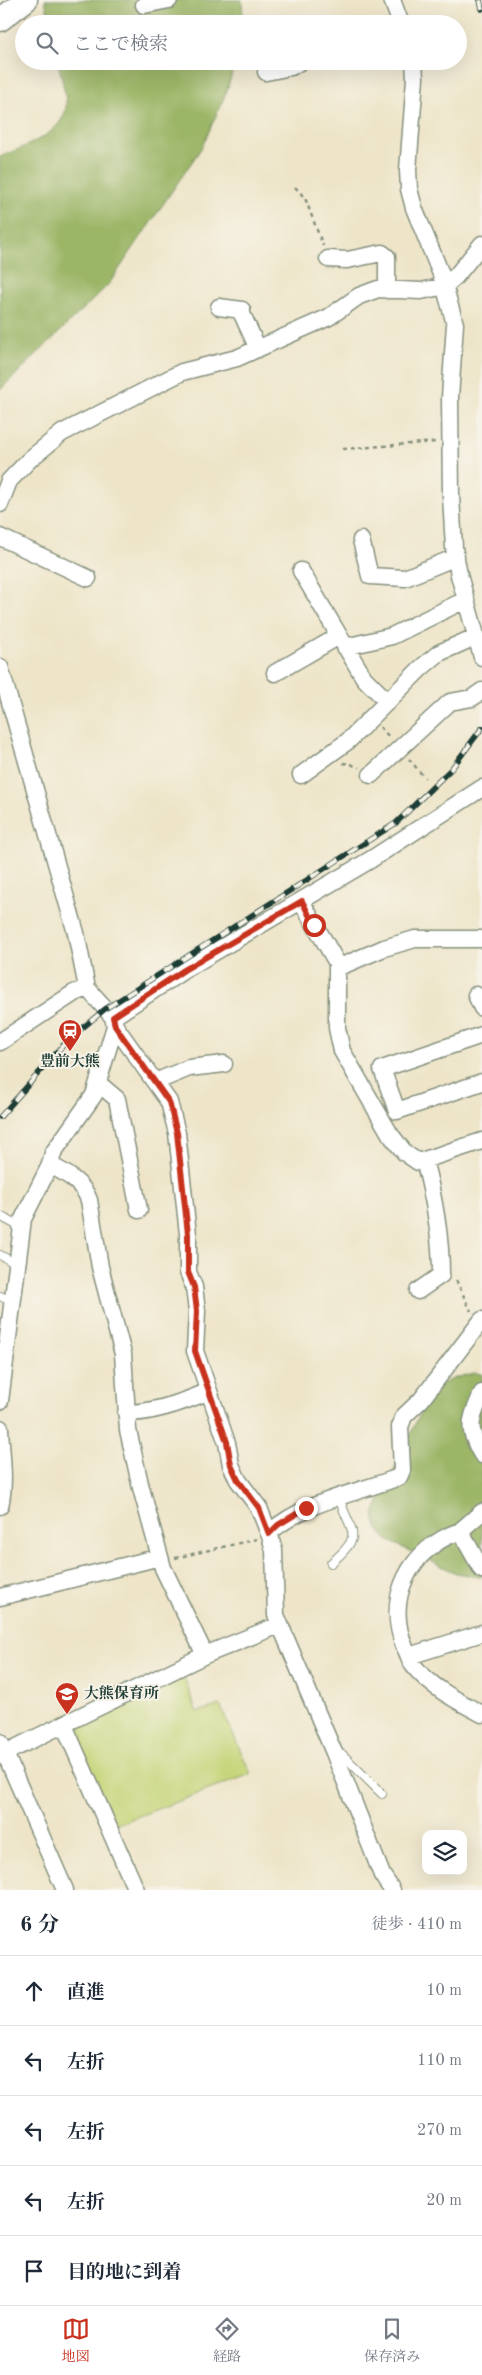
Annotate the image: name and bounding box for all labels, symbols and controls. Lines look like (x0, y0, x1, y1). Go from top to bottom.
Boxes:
search box (15, 15, 467, 70)
icon: search (33, 29, 61, 57)
text: ここで検索 (73, 36, 168, 55)
route start (303, 914, 326, 937)
station icon: 豊前大熊 (57, 1018, 83, 1052)
place label: 豊前大熊 (40, 1053, 100, 1070)
route end (295, 1497, 318, 1520)
school or university icon: 大熊保育所 (54, 1681, 80, 1715)
place label: 大熊保育所 (84, 1685, 159, 1702)
map controls (422, 1830, 467, 1875)
button: layers (422, 1830, 467, 1875)
text: 6 分 (20, 1915, 59, 1936)
text: 徒歩 · 410 m (372, 1917, 462, 1933)
icon: ahead (20, 1977, 48, 2005)
text: 10 m (426, 1983, 462, 1999)
text: 直進 (67, 1984, 105, 2003)
icon: left (20, 2047, 48, 2075)
text: 110 m (417, 2053, 462, 2069)
text: 左折 (67, 2054, 105, 2073)
icon: left (20, 2117, 48, 2145)
text: 270 m (417, 2123, 462, 2139)
text: 左折 (67, 2124, 105, 2143)
icon: left (20, 2187, 48, 2215)
text: 20 m (426, 2193, 462, 2209)
text: 左折 (67, 2194, 105, 2213)
icon: arrive (20, 2257, 48, 2285)
text: 目的地に到着 (67, 2264, 181, 2283)
tab: 地図 (62, 2315, 90, 2366)
tab: 経路 (213, 2315, 241, 2366)
tab: 保存済み (364, 2315, 420, 2366)

